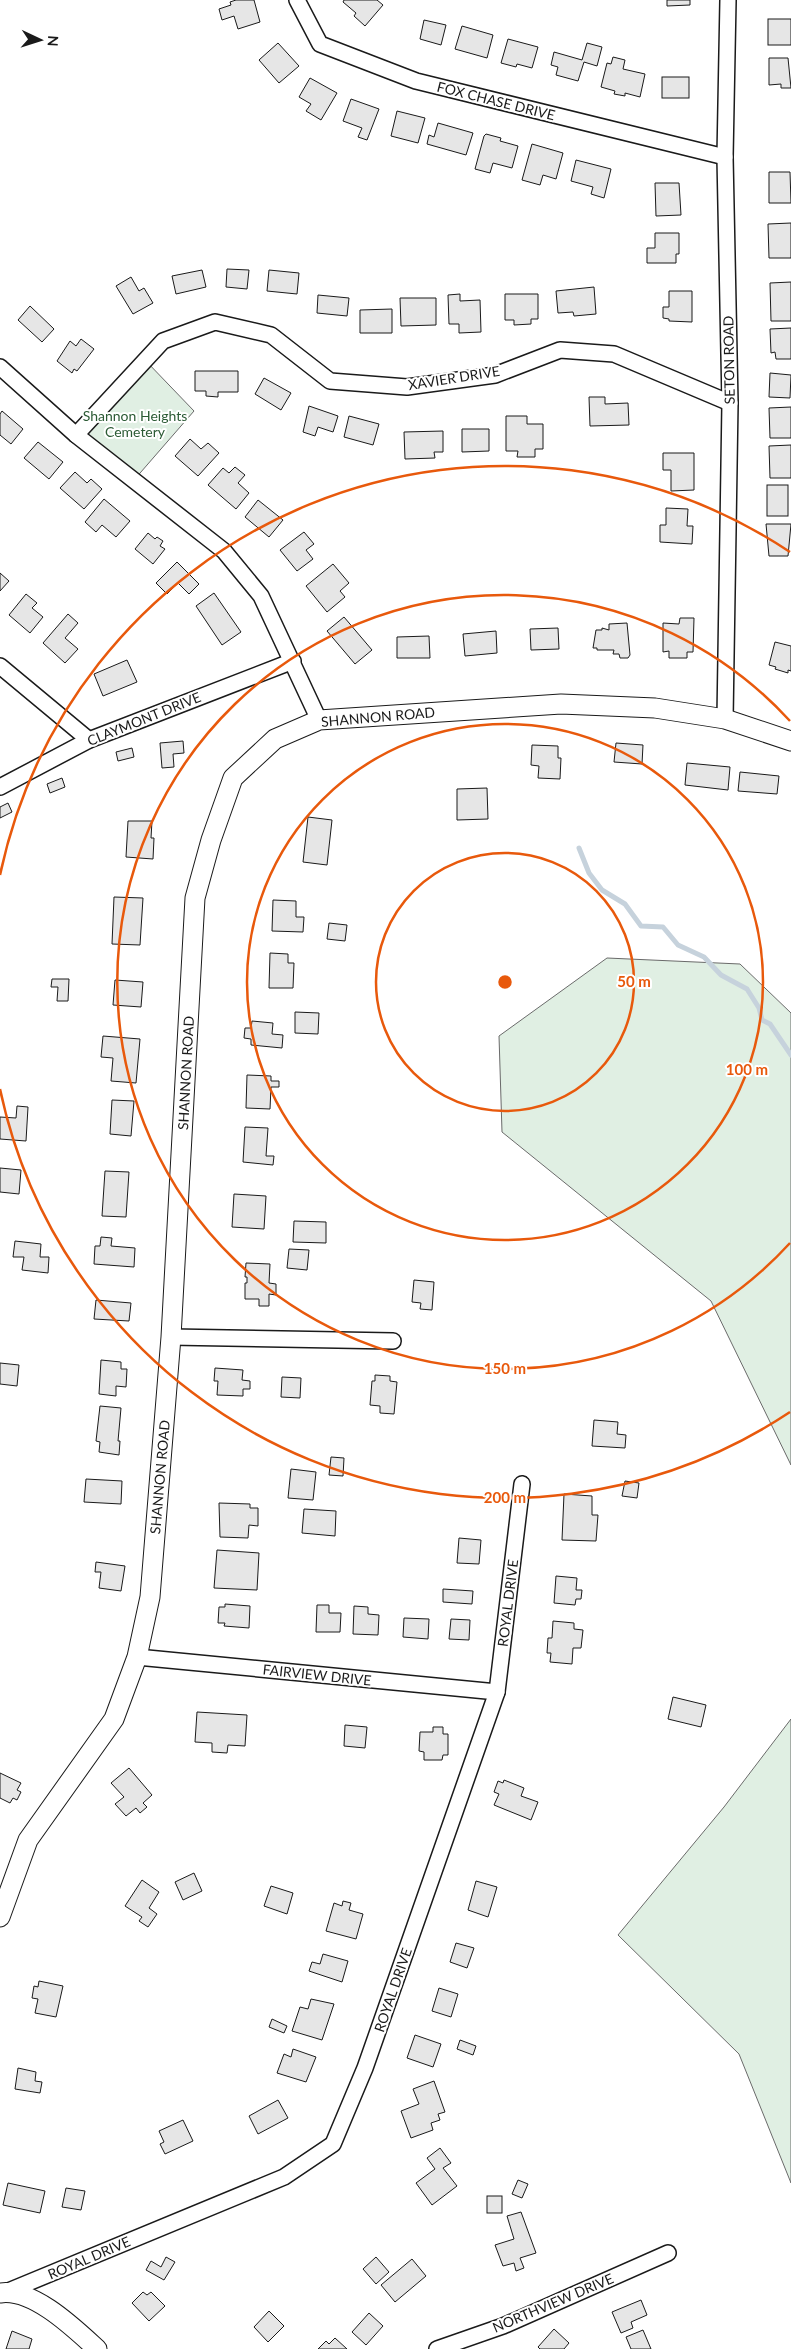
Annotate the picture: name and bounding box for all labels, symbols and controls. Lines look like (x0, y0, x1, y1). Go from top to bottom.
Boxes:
north arrow (15, 15, 65, 65)
text: N (45, 35, 62, 47)
street label: FOX CHASE DRIVE (435, 78, 557, 123)
street label: SETON ROAD (719, 316, 738, 405)
street label: XAVIER DRIVE (407, 362, 501, 393)
park label: Shannon Heights Cemetery (83, 407, 187, 440)
street label: CLAYMONT DRIVE (85, 688, 203, 749)
street label: SHANNON ROAD (320, 703, 436, 730)
text: 50 m (617, 972, 651, 990)
centre of rings (496, 973, 514, 991)
street label: SHANNON ROAD (174, 1015, 197, 1131)
text: 100 m (726, 1060, 768, 1078)
text: 150 m (484, 1359, 526, 1377)
street label: SHANNON ROAD (146, 1419, 173, 1535)
text: 200 m (484, 1488, 526, 1506)
street label: ROYAL DRIVE (494, 1558, 521, 1648)
street label: FAIRVIEW DRIVE (262, 1660, 372, 1689)
street label: ROYAL DRIVE (370, 1946, 415, 2034)
street label: ROYAL DRIVE (45, 2233, 133, 2283)
street label: NORTHVIEW DRIVE (490, 2269, 616, 2336)

